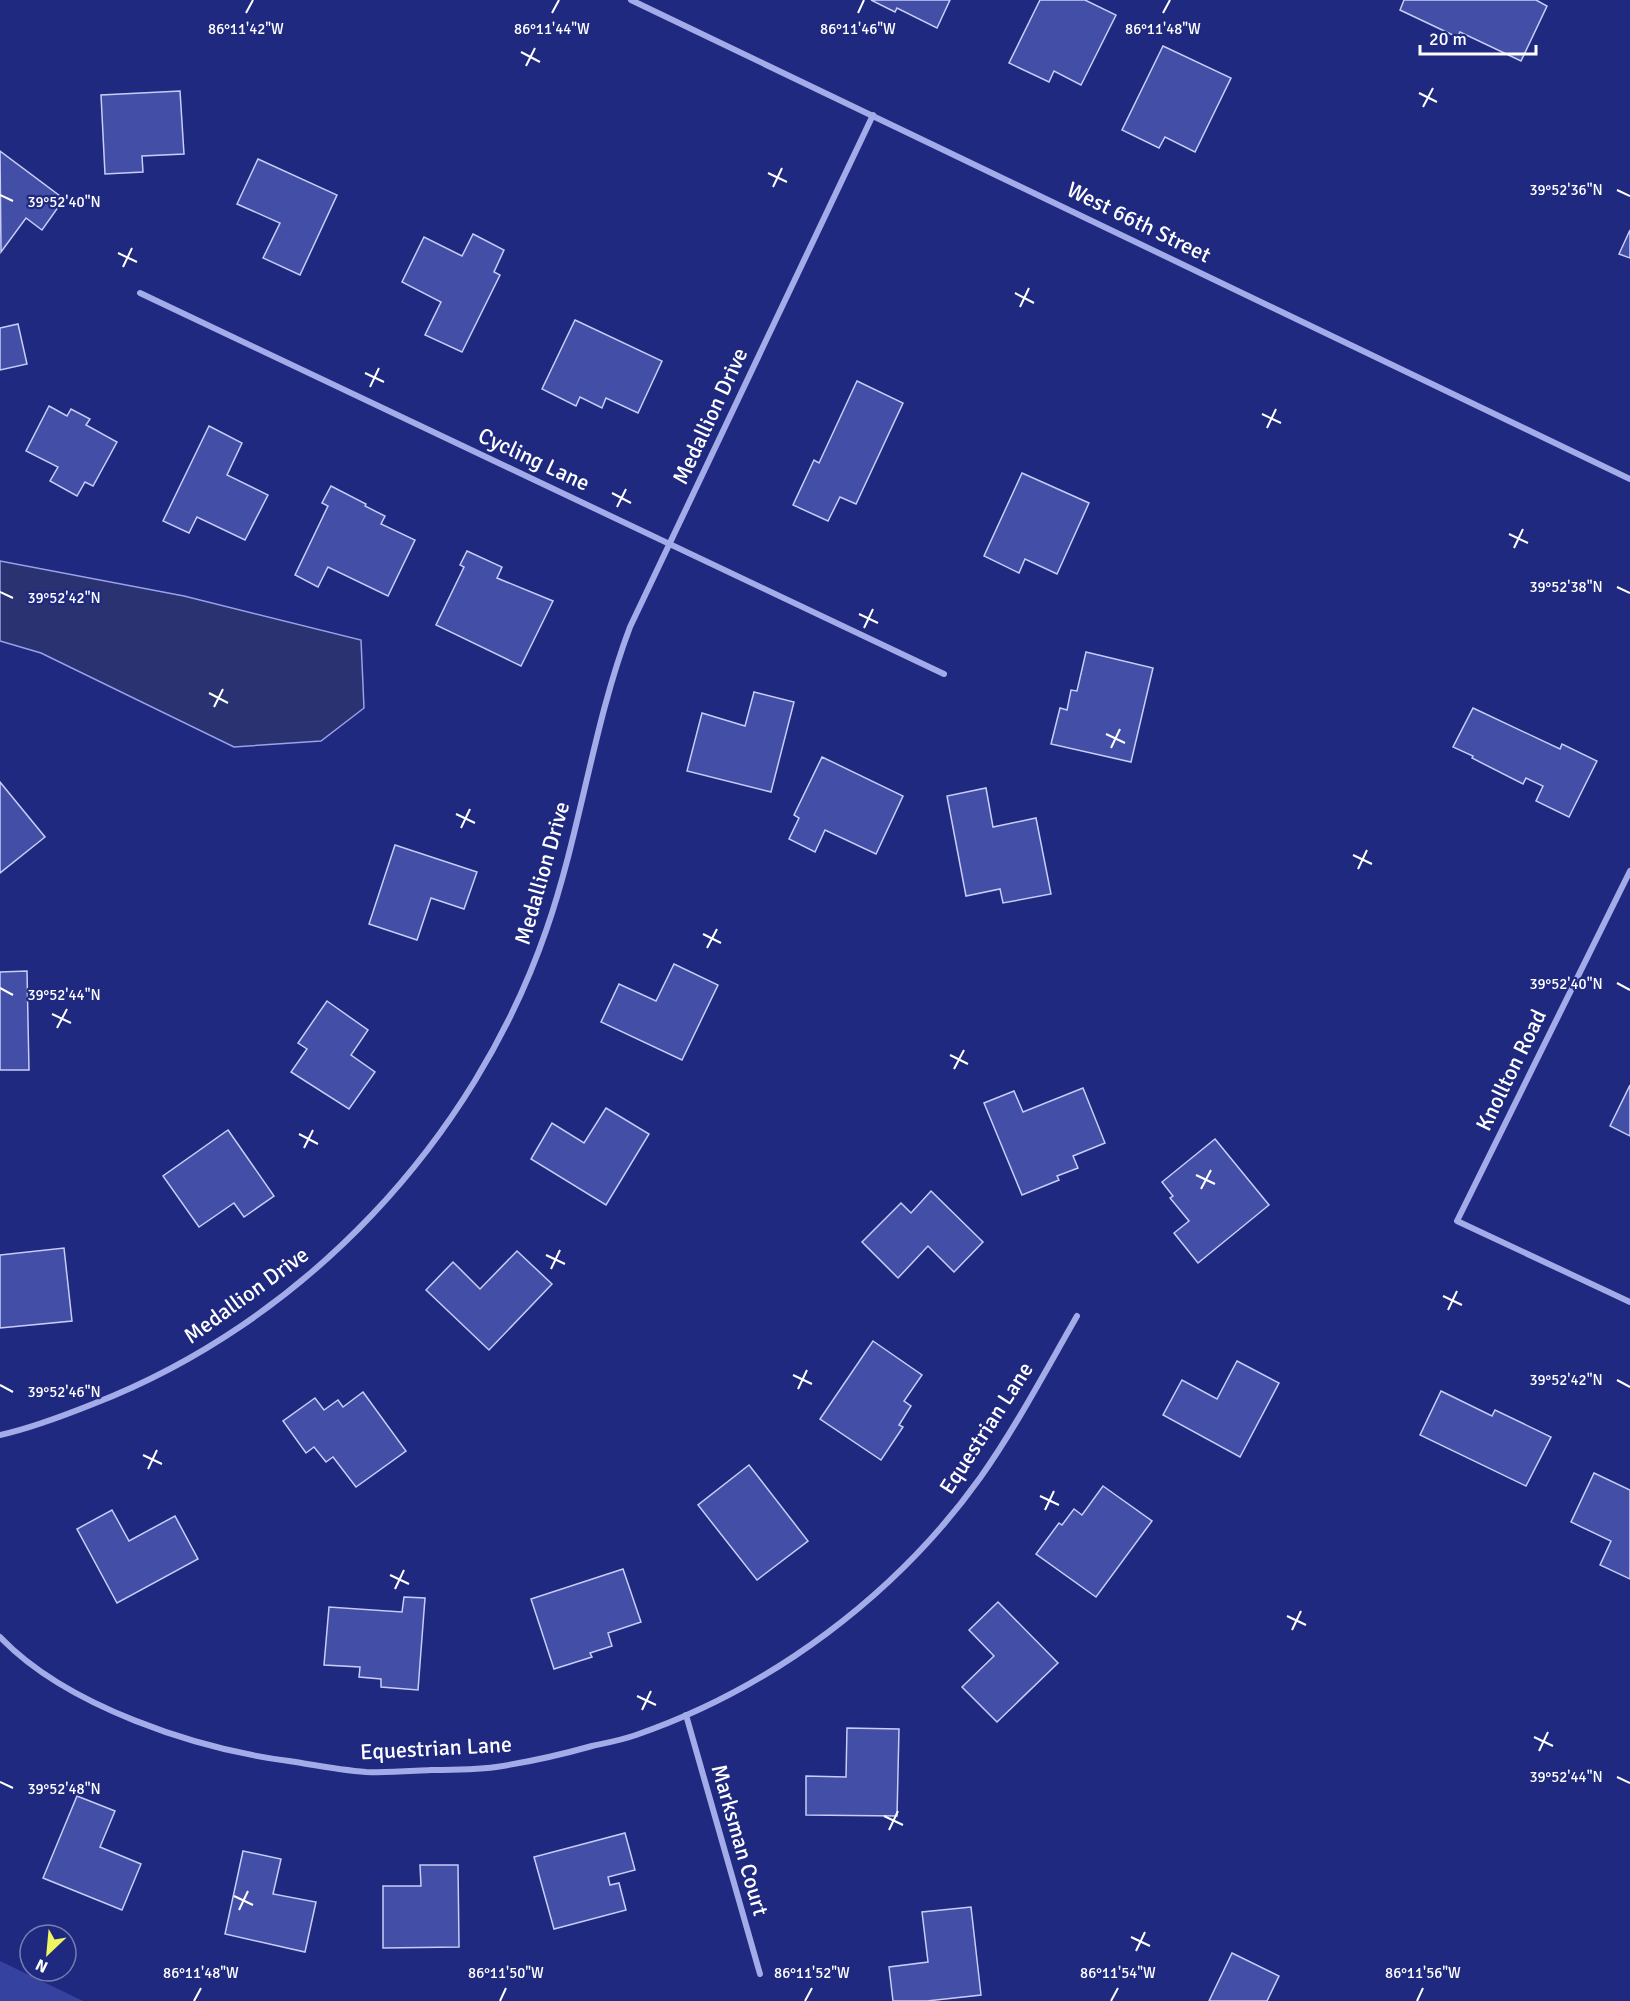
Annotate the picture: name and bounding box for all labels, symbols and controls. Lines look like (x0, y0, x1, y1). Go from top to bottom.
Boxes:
scale bar (1420, 18, 1536, 56)
text: 86°11'42"W (208, 20, 284, 38)
text: 86°11'44"W (514, 20, 590, 38)
text: 86°11'46"W (820, 20, 896, 38)
text: 86°11'48"W (1125, 20, 1201, 38)
text: 20 m (1429, 28, 1467, 50)
street label: West 66th Street (1063, 176, 1216, 269)
text: 39°52'36"N (1529, 181, 1603, 199)
text: 39°52'40"N (27, 193, 101, 211)
street label: Medallion Drive (667, 343, 753, 489)
street label: Cycling Lane (474, 421, 594, 497)
text: 39°52'38"N (1529, 578, 1603, 596)
text: 39°52'42"N (27, 589, 101, 607)
street label: Medallion Drive (509, 798, 575, 948)
text: 39°52'40"N (1529, 975, 1603, 993)
text: 39°52'44"N (27, 986, 101, 1004)
street label: Knollton Road (1470, 1005, 1552, 1135)
street label: Medallion Drive (178, 1241, 314, 1349)
street label: Equestrian Lane (933, 1357, 1039, 1499)
text: 39°52'42"N (1529, 1371, 1603, 1389)
text: 39°52'46"N (27, 1383, 101, 1401)
street label: Equestrian Lane (359, 1731, 513, 1765)
street label: Marksman Court (706, 1761, 775, 1919)
text: 39°52'44"N (1529, 1768, 1603, 1786)
text: 39°52'48"N (27, 1780, 101, 1798)
north arrow (18, 1923, 78, 1983)
text: N (32, 1954, 51, 1977)
text: 86°11'48"W (163, 1964, 239, 1982)
text: 86°11'50"W (468, 1964, 544, 1982)
text: 86°11'52"W (774, 1964, 850, 1982)
text: 86°11'54"W (1080, 1964, 1156, 1982)
text: 86°11'56"W (1385, 1964, 1461, 1982)

